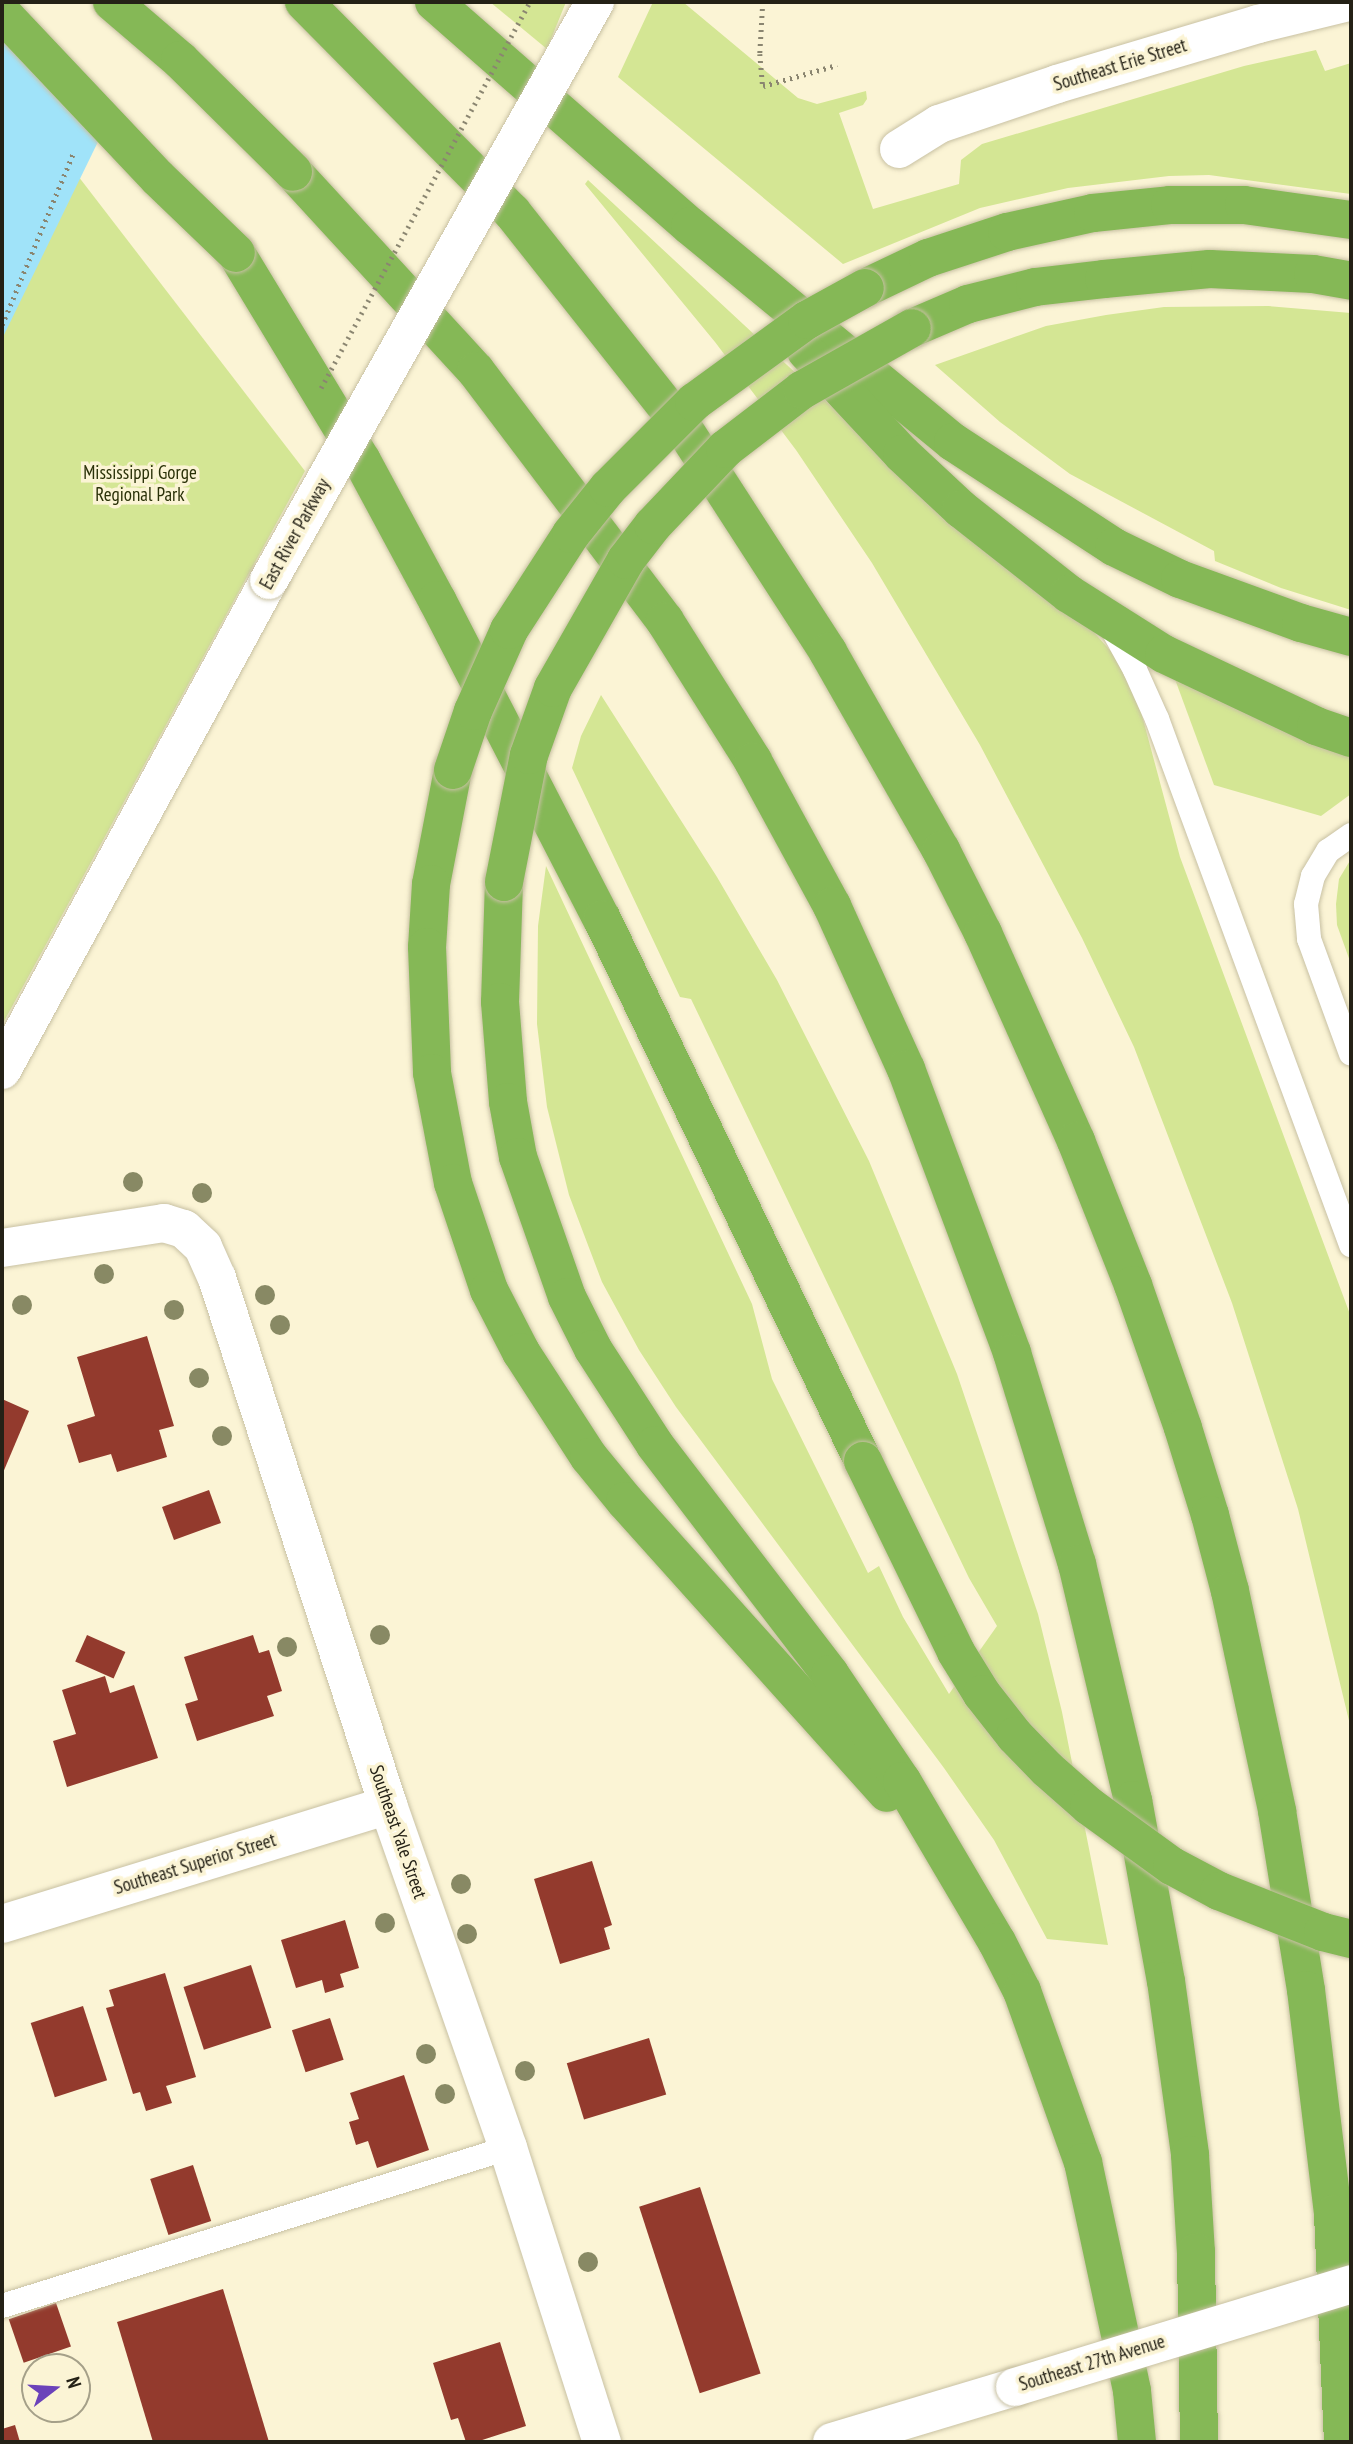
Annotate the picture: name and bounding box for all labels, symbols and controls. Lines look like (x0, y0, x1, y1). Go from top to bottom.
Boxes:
street label: Southeast Erie Street (1051, 34, 1189, 96)
park label: Mississippi Gorge Regional Park (83, 462, 197, 506)
street label: East River Parkway (255, 475, 335, 593)
street label: Southeast Yale Street (364, 1762, 432, 1902)
street label: Southeast Superior Street (111, 1829, 279, 1899)
street label: Southeast 27th Avenue (1016, 2330, 1168, 2396)
north arrow (21, 2353, 91, 2423)
text: N (61, 2374, 87, 2391)

